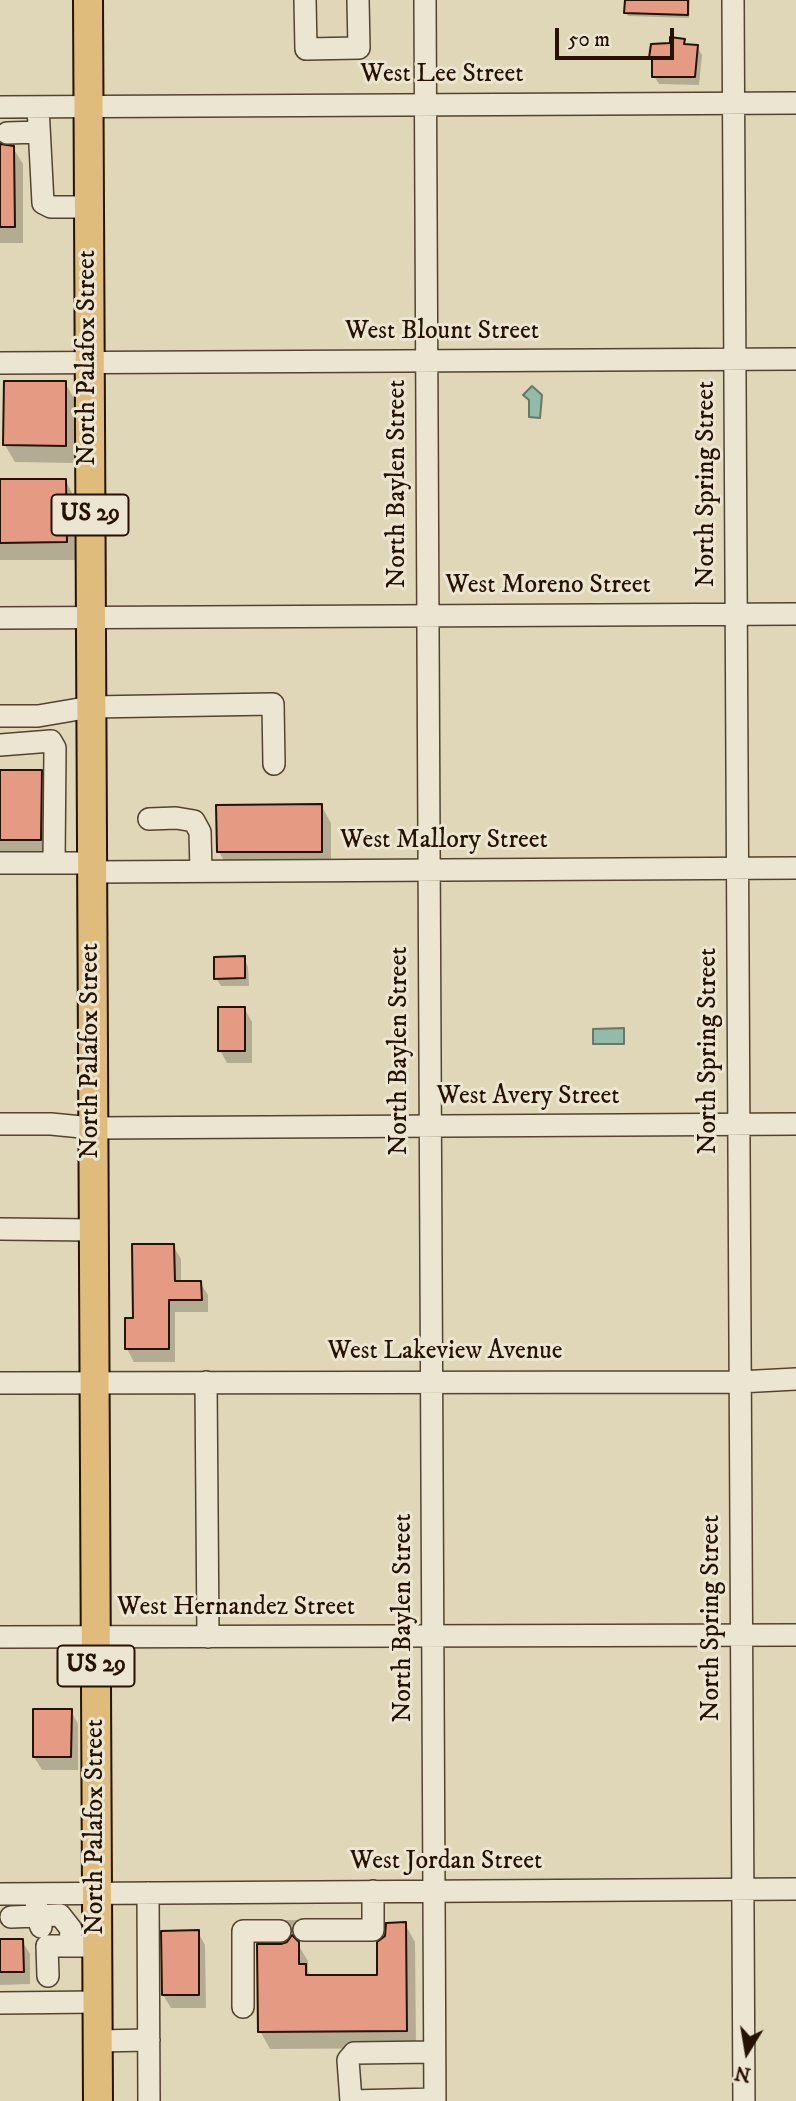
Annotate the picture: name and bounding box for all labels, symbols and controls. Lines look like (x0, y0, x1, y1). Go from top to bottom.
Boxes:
scale bar (558, 14, 677, 58)
text: 50 m (568, 27, 610, 53)
street label: West Lee Street (360, 60, 524, 92)
street label: North Palafox Street (73, 250, 105, 466)
street label: West Blount Street (345, 317, 539, 349)
street label: North Baylen Street (383, 380, 415, 588)
street label: North Spring Street (692, 381, 724, 587)
road number: US 29 (52, 494, 128, 536)
street label: West Moreno Street (445, 571, 651, 603)
street label: West Mallory Street (340, 826, 548, 858)
street label: North Palafox Street (76, 943, 108, 1159)
street label: North Baylen Street (385, 947, 417, 1155)
street label: North Spring Street (694, 948, 726, 1154)
street label: West Avery Street (436, 1082, 620, 1114)
street label: West Lakeview Avenue (327, 1337, 563, 1369)
street label: North Baylen Street (389, 1514, 421, 1722)
street label: North Spring Street (697, 1515, 729, 1721)
street label: West Hernandez Street (117, 1593, 355, 1625)
road number: US 29 (57, 1646, 134, 1686)
street label: North Palafox Street (81, 1719, 113, 1935)
street label: West Jordan Street (350, 1847, 542, 1879)
north arrow (712, 2017, 782, 2087)
text: N (733, 2060, 753, 2086)

